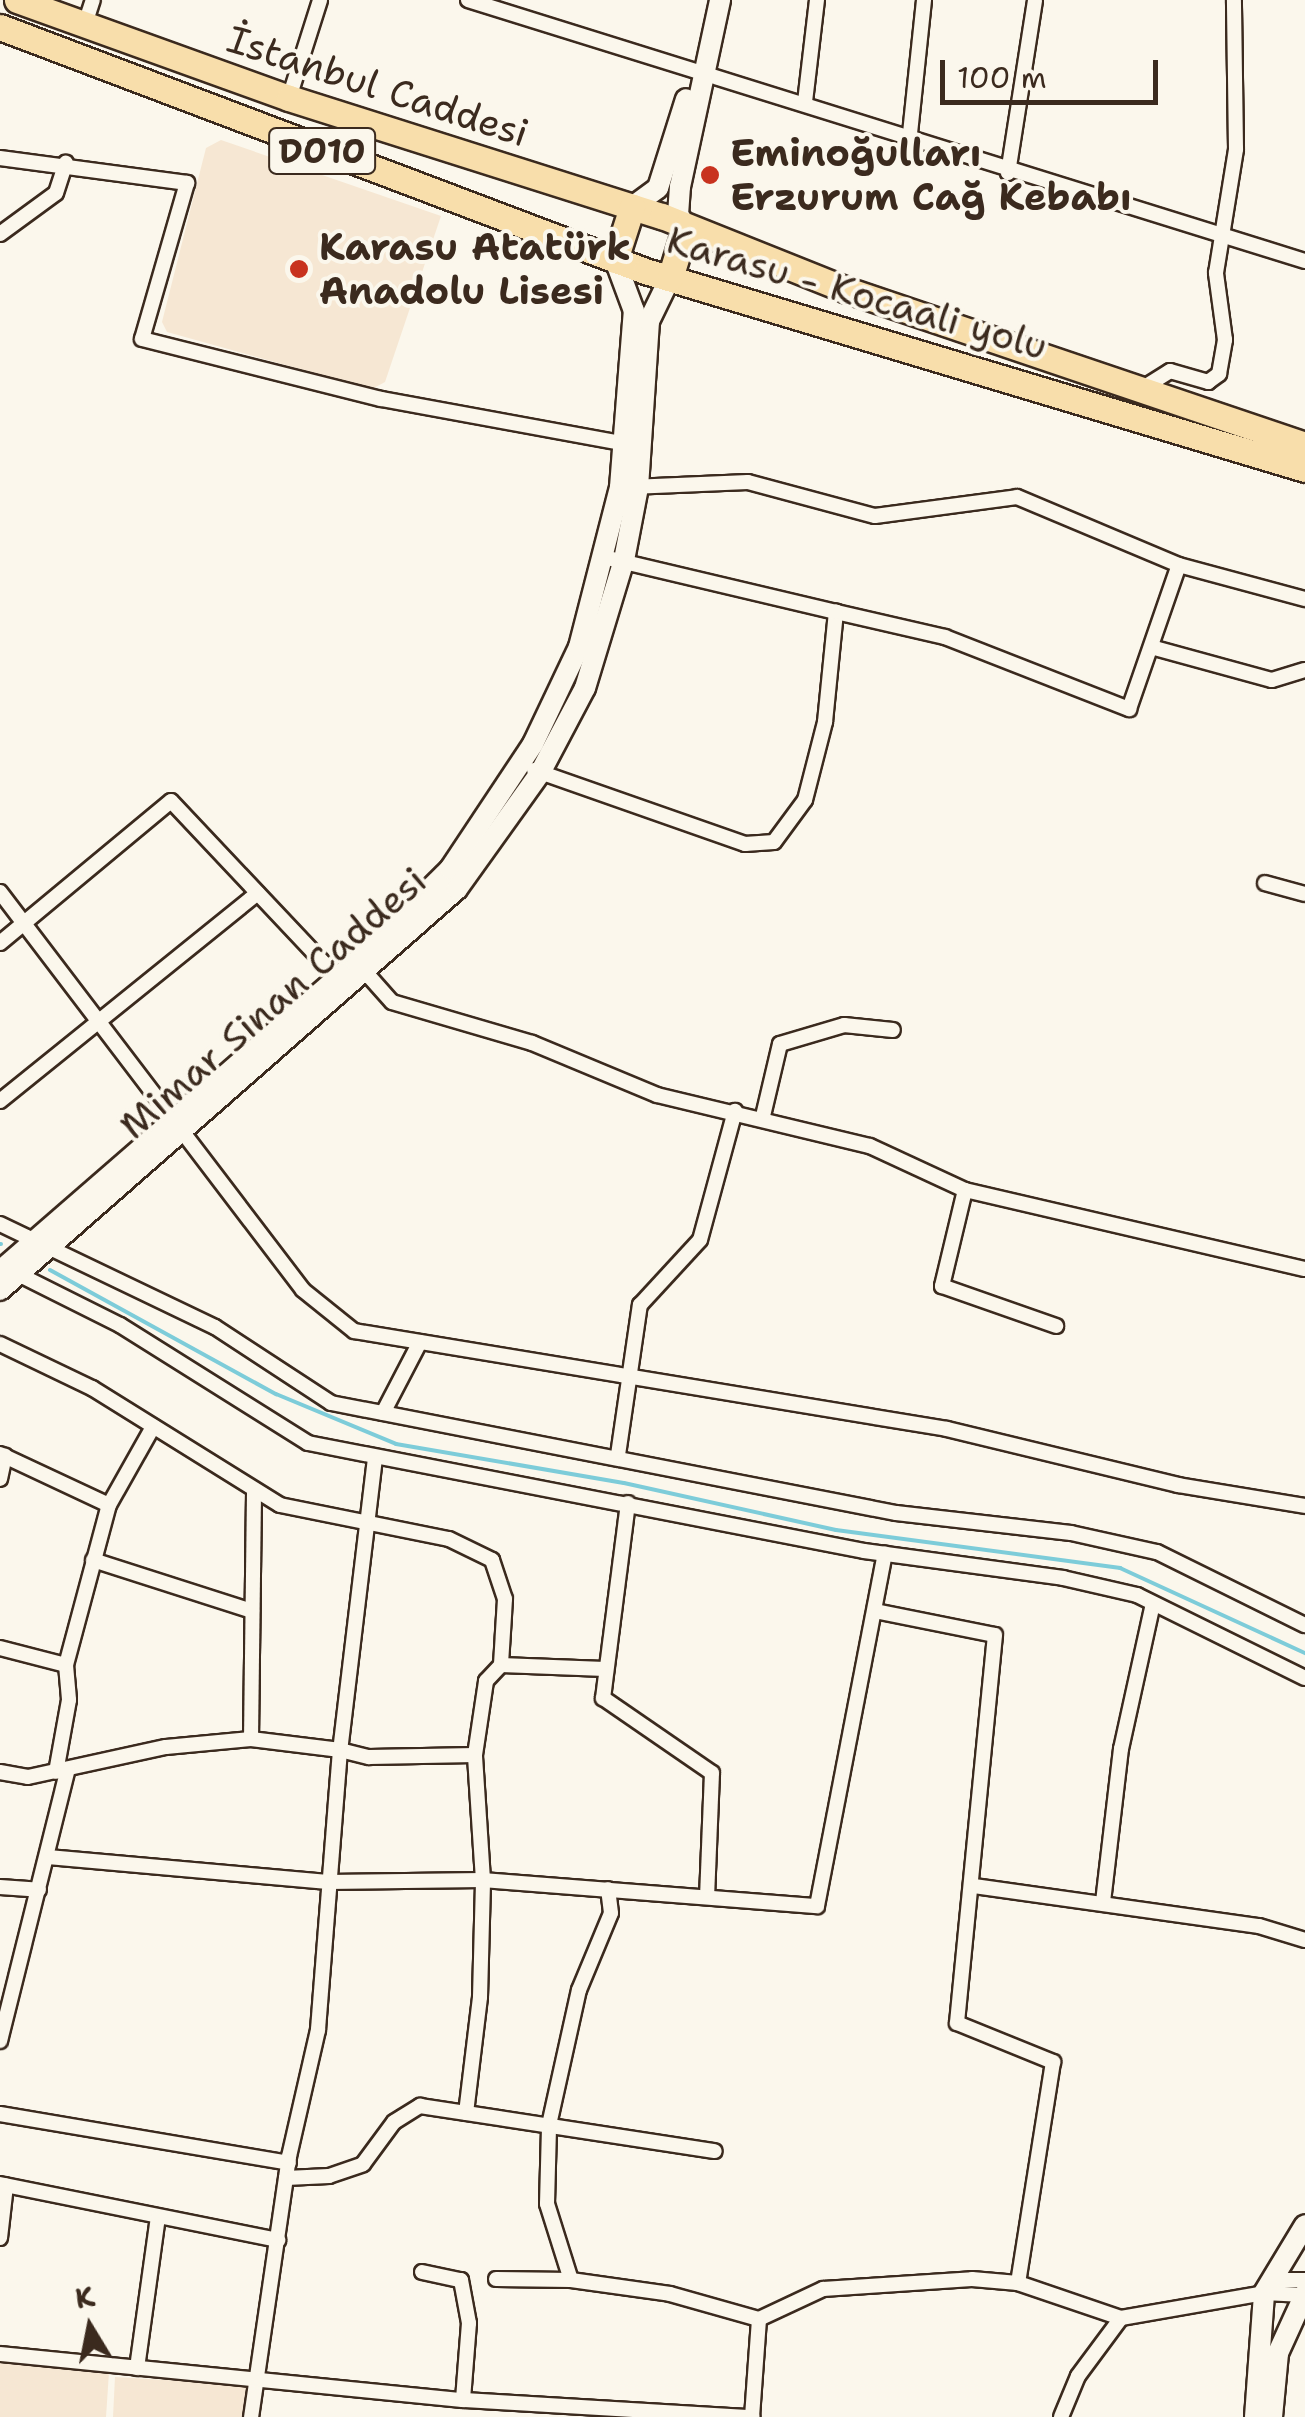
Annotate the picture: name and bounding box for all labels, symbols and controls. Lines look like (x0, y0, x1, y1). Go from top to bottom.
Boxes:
street label: İstanbul Caddesi (222, 16, 534, 156)
scale bar (945, 40, 1162, 102)
text: 100 m (957, 57, 1047, 98)
road number: D010 (267, 121, 377, 181)
place label: Eminoğulları Erzurum Cağ Kebabı (730, 130, 1132, 220)
marker: Eminoğulları Erzurum Cağ Kebabı (699, 164, 721, 186)
street label: Karasu - Kocaali yolu (662, 217, 1052, 369)
place label: Karasu Atatürk Anadolu Lisesi (319, 224, 631, 314)
marker: Karasu Atatürk Anadolu Lisesi (288, 258, 310, 280)
street label: Mimar Sinan Caddesi (110, 858, 436, 1148)
north arrow (40, 2277, 140, 2377)
text: K (72, 2277, 97, 2318)

